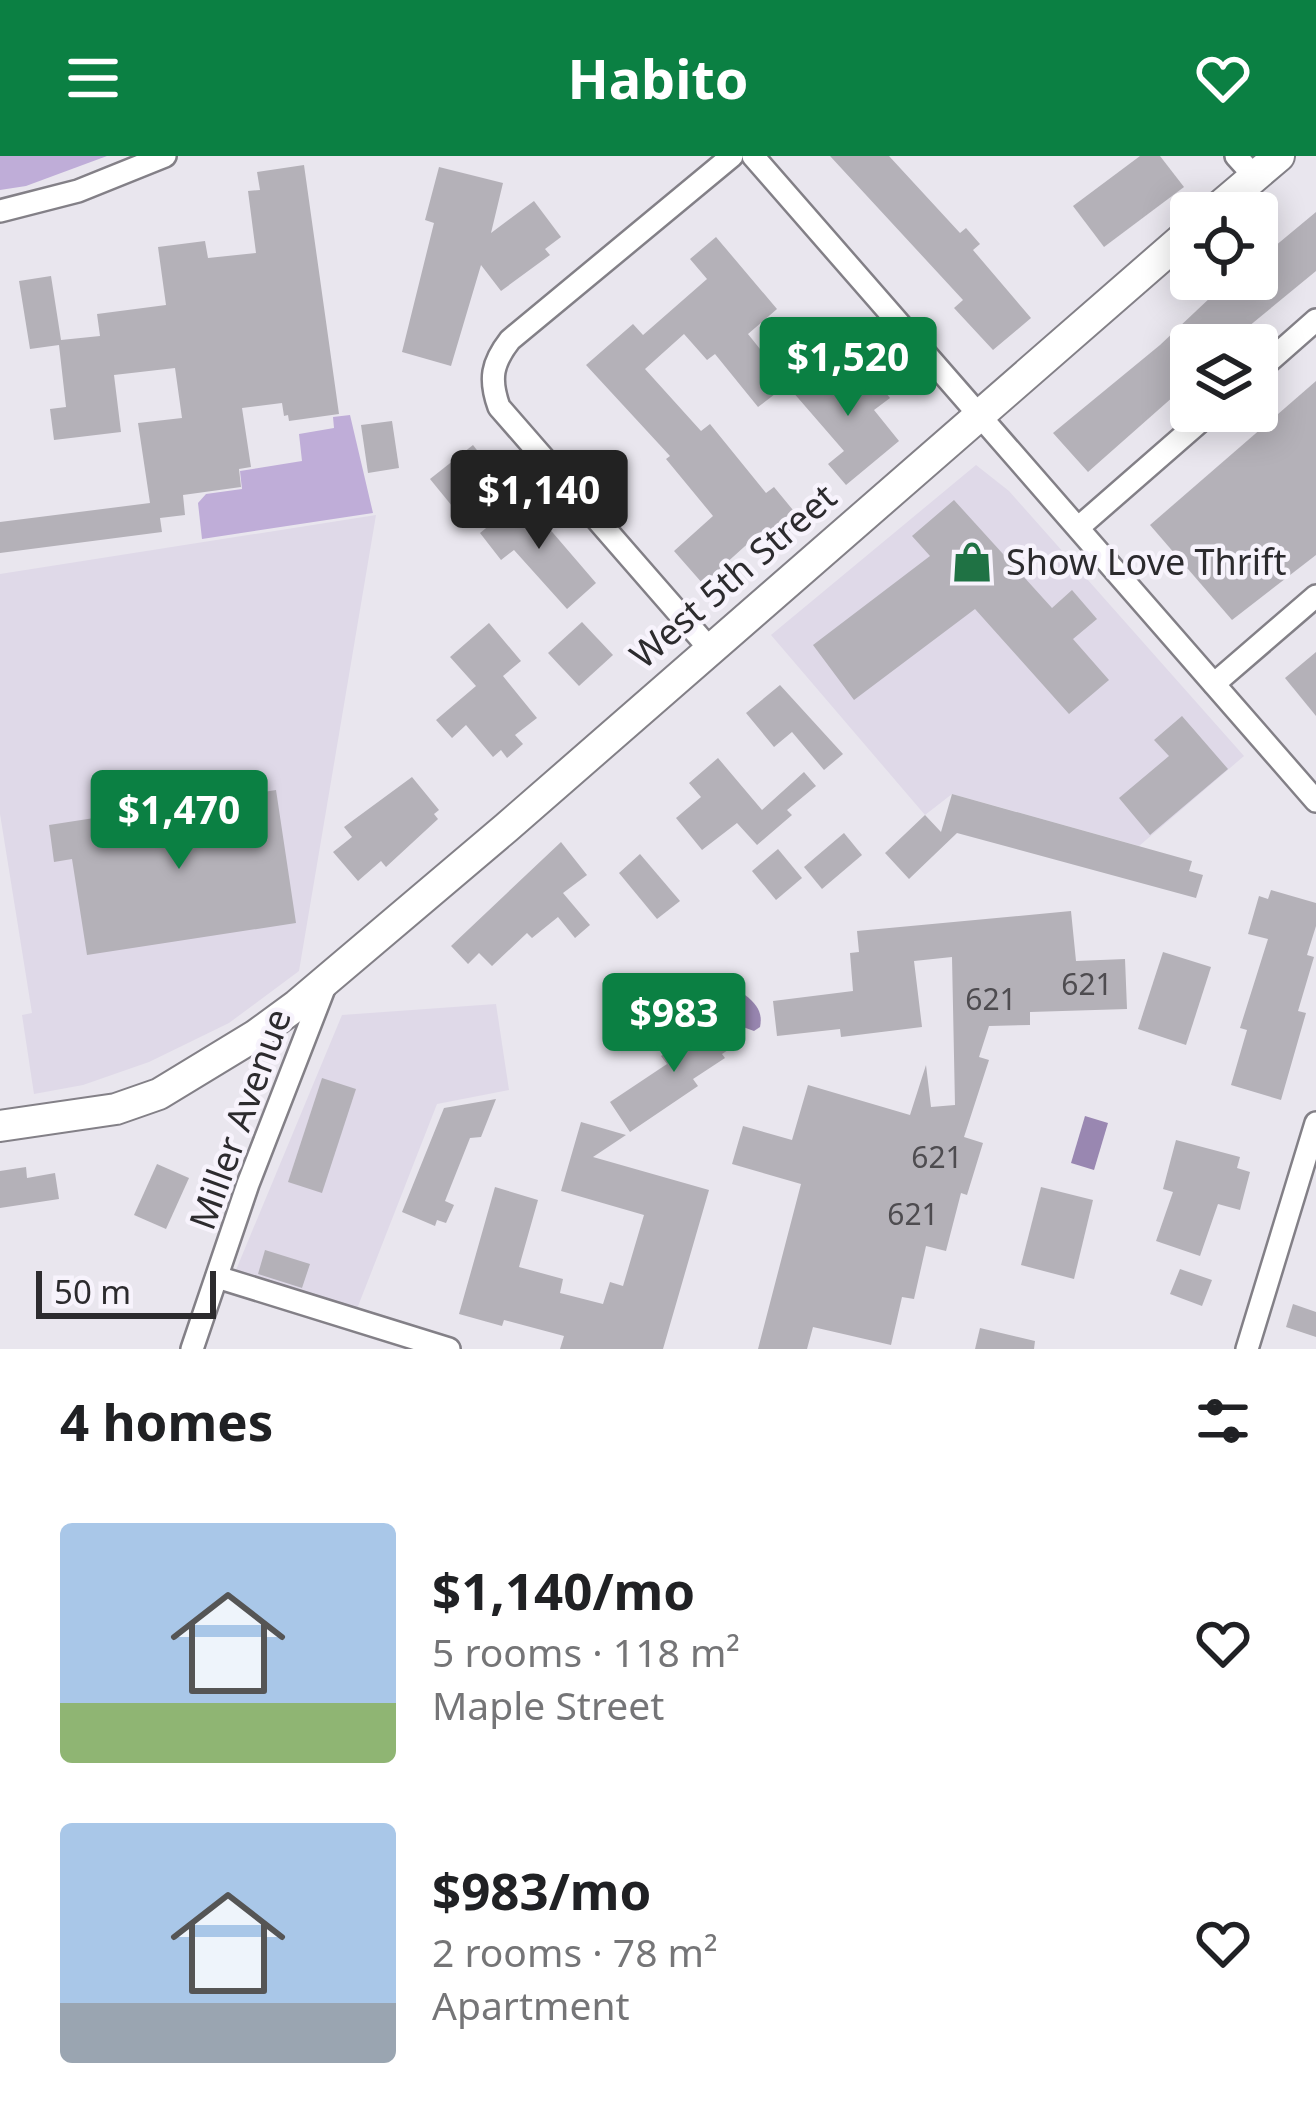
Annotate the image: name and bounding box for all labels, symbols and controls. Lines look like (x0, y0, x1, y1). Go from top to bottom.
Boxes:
text: Habito (567, 41, 749, 115)
icon: menu (60, 45, 126, 111)
icon: heart (1190, 45, 1256, 111)
map controls (1170, 192, 1278, 432)
button: locate (1170, 192, 1278, 300)
pin: $1,520 (750, 317, 946, 419)
button: layers (1170, 324, 1278, 432)
text: $1,520 (787, 329, 909, 382)
pin: $1,140 (441, 450, 637, 552)
text: $1,140 (478, 462, 600, 515)
street label: West 5th Street (619, 472, 846, 679)
place label: Show Love Thrift (1006, 537, 1286, 586)
shop icon: Show Love Thrift (949, 539, 995, 585)
pin: $1,470 (81, 770, 277, 872)
text: $1,470 (118, 782, 240, 835)
house number: 621 (1061, 963, 1113, 1004)
pin: $983 (603, 973, 745, 1075)
house number: 621 (965, 978, 1017, 1019)
text: $983 (629, 985, 719, 1038)
street label: Miller Avenue (177, 1002, 302, 1236)
house number: 621 (911, 1136, 963, 1177)
house number: 621 (887, 1193, 939, 1234)
scale bar (36, 1265, 216, 1318)
text: 50 m (54, 1269, 131, 1314)
text: 4 homes (60, 1386, 273, 1456)
icon: filters (1190, 1388, 1256, 1454)
text: $1,140/mo (432, 1555, 695, 1625)
icon: home (156, 1571, 300, 1715)
icon: heart (1190, 1610, 1256, 1676)
text: 5 rooms · 118 m² (432, 1625, 740, 1678)
text: Maple Street (432, 1678, 664, 1731)
text: $983/mo (432, 1855, 651, 1925)
icon: home (156, 1871, 300, 2015)
icon: heart (1190, 1910, 1256, 1976)
text: 2 rooms · 78 m² (432, 1925, 718, 1978)
text: Apartment (432, 1978, 630, 2031)

